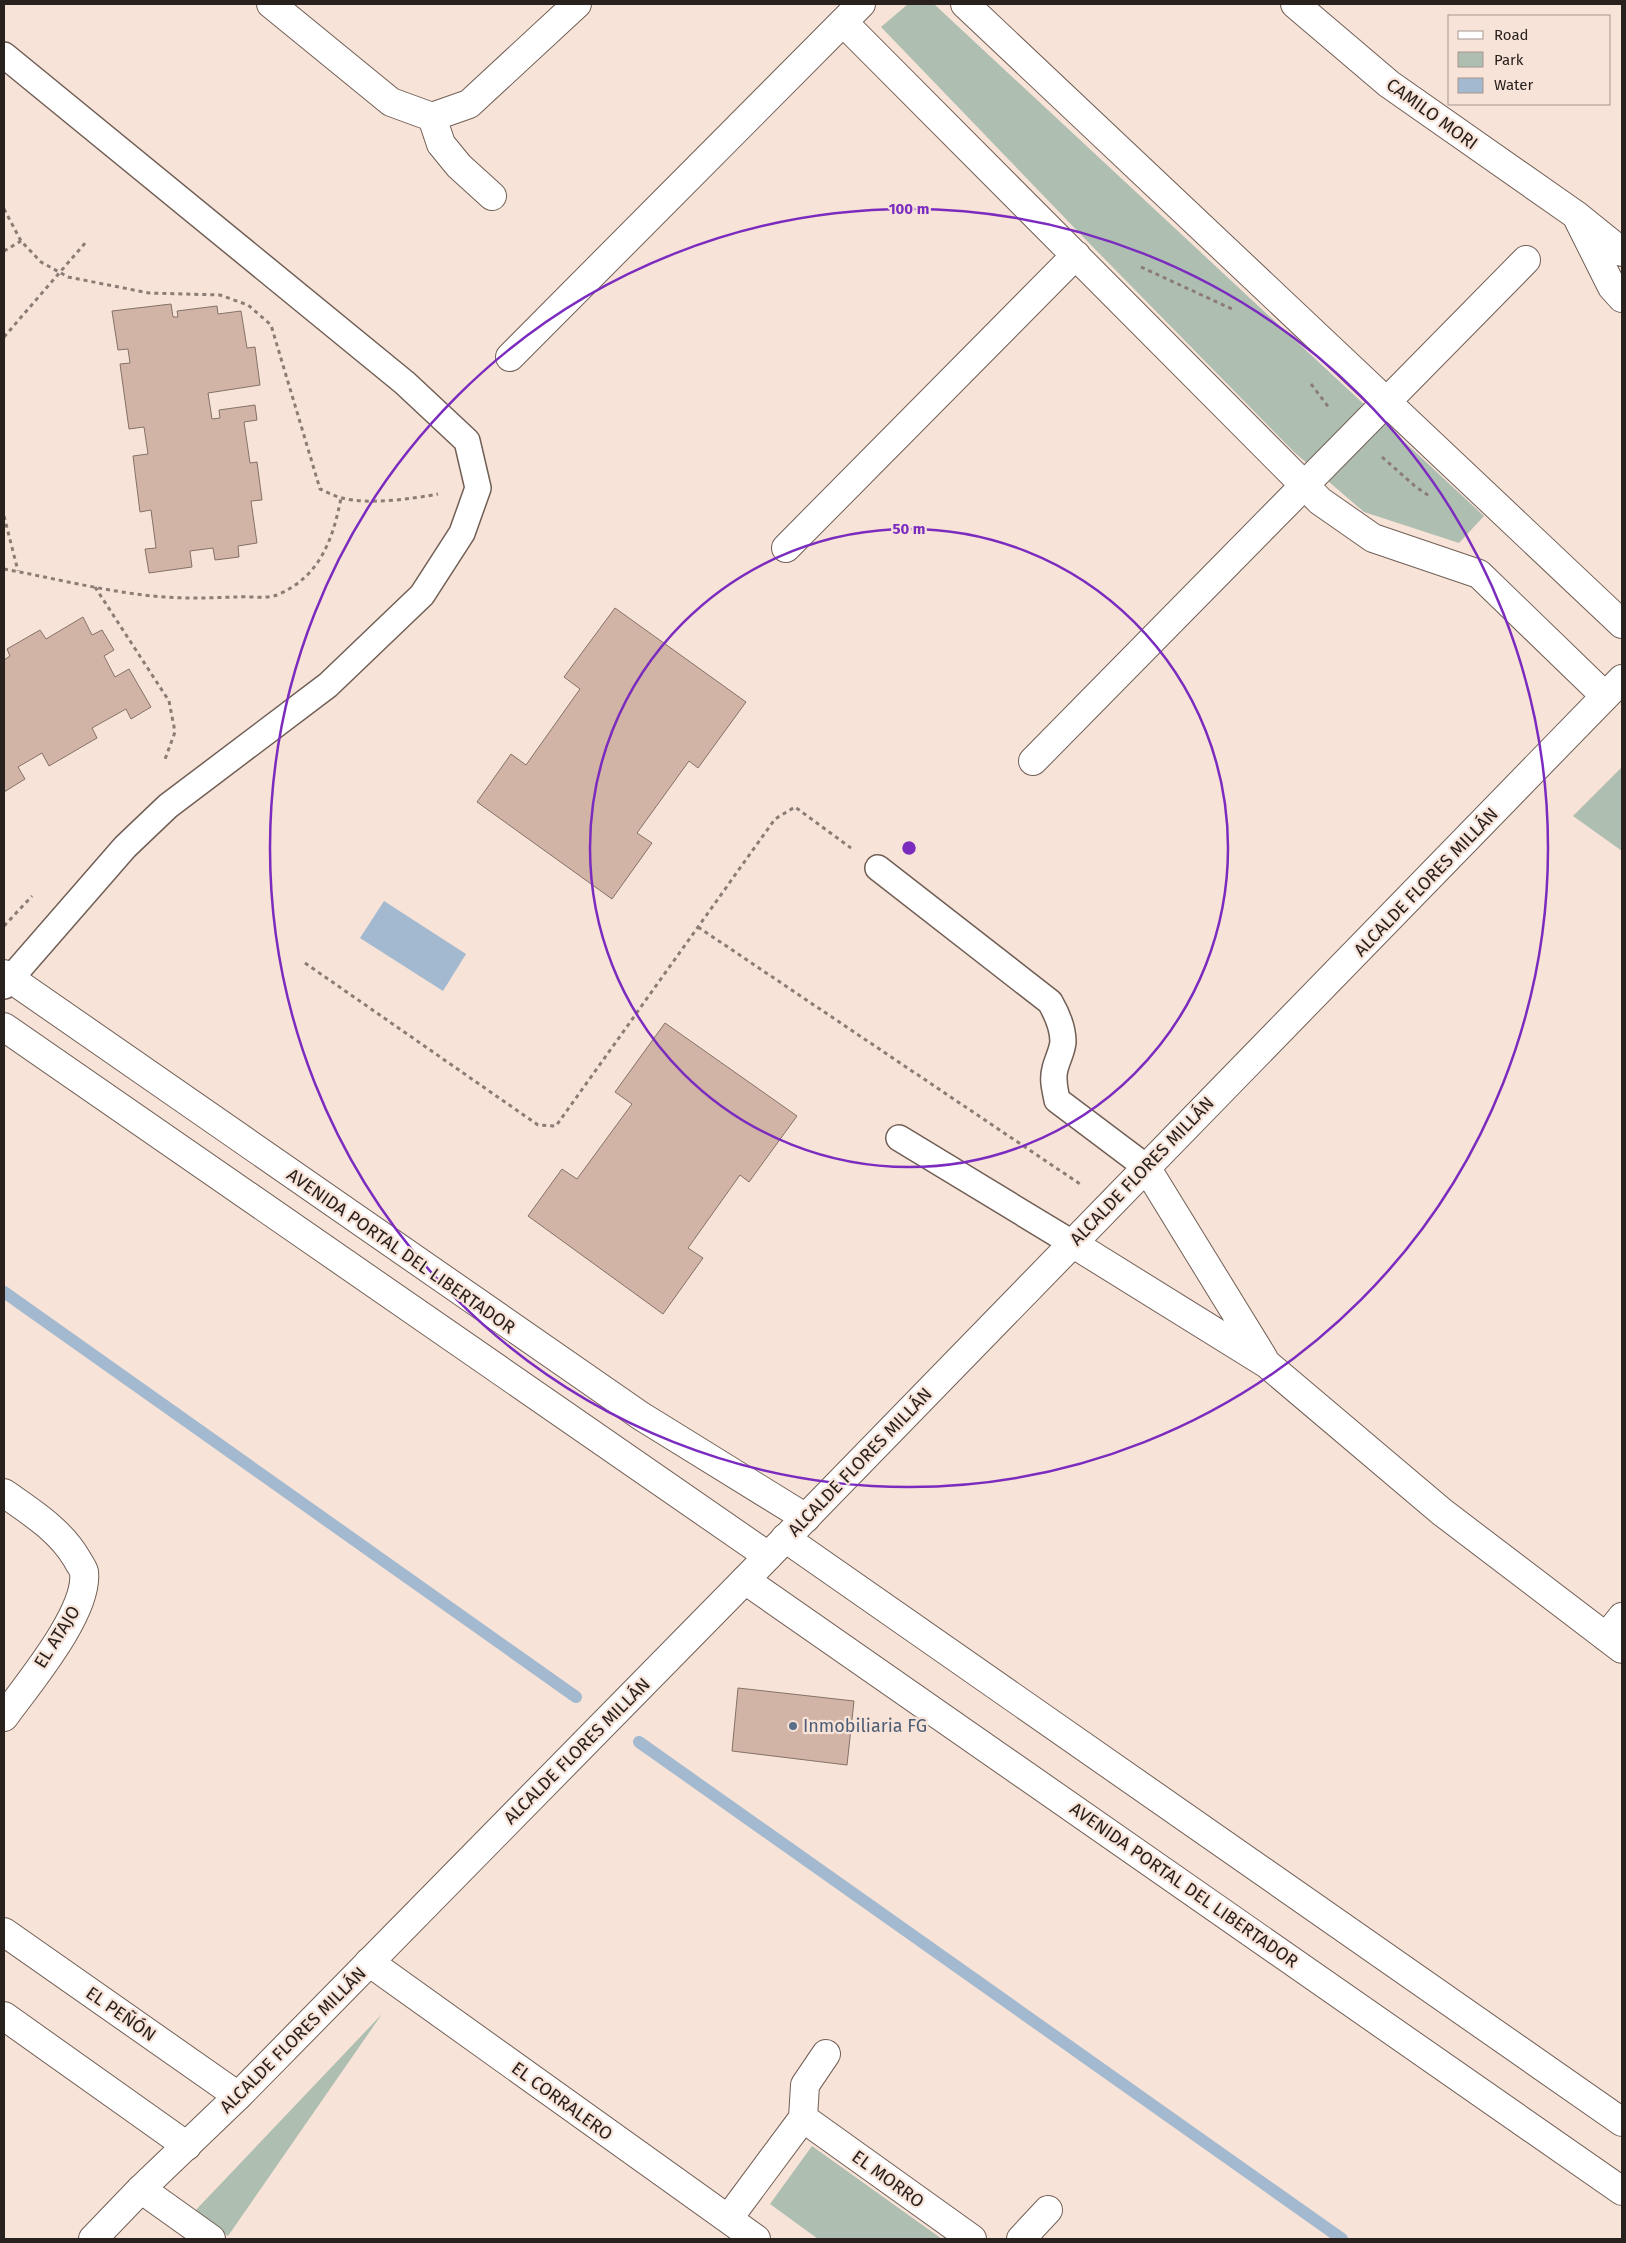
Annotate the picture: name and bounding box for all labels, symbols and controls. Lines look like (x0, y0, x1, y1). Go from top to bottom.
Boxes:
legend (1448, 15, 1611, 105)
text: Road (1494, 26, 1529, 44)
text: Park (1494, 51, 1524, 69)
street label: CAMILO MORI (1382, 73, 1482, 155)
text: Water (1494, 76, 1533, 94)
text: 100 m (889, 200, 929, 218)
text: 50 m (892, 520, 926, 538)
street label: ALCALDE FLORES MILLÁN (1349, 802, 1503, 961)
centre of rings (900, 839, 918, 857)
street label: ALCALDE FLORES MILLÁN (1065, 1091, 1219, 1250)
street label: AVENIDA PORTAL DEL LIBERTADOR (283, 1163, 519, 1339)
street label: ALCALDE FLORES MILLÁN (783, 1382, 937, 1541)
street label: EL ATAJO (29, 1602, 85, 1672)
street label: ALCALDE FLORES MILLÁN (498, 1672, 655, 1829)
place label: Inmobiliaria FG (803, 1715, 927, 1737)
marker: Inmobiliaria FG (787, 1720, 799, 1732)
street label: AVENIDA PORTAL DEL LIBERTADOR (1066, 1797, 1302, 1973)
street label: ALCALDE FLORES MILLÁN (214, 1961, 371, 2118)
street label: EL PEÑÓN (82, 1981, 161, 2046)
street label: EL CORRALERO (507, 2057, 617, 2145)
street label: EL MORRO (848, 2145, 928, 2213)

